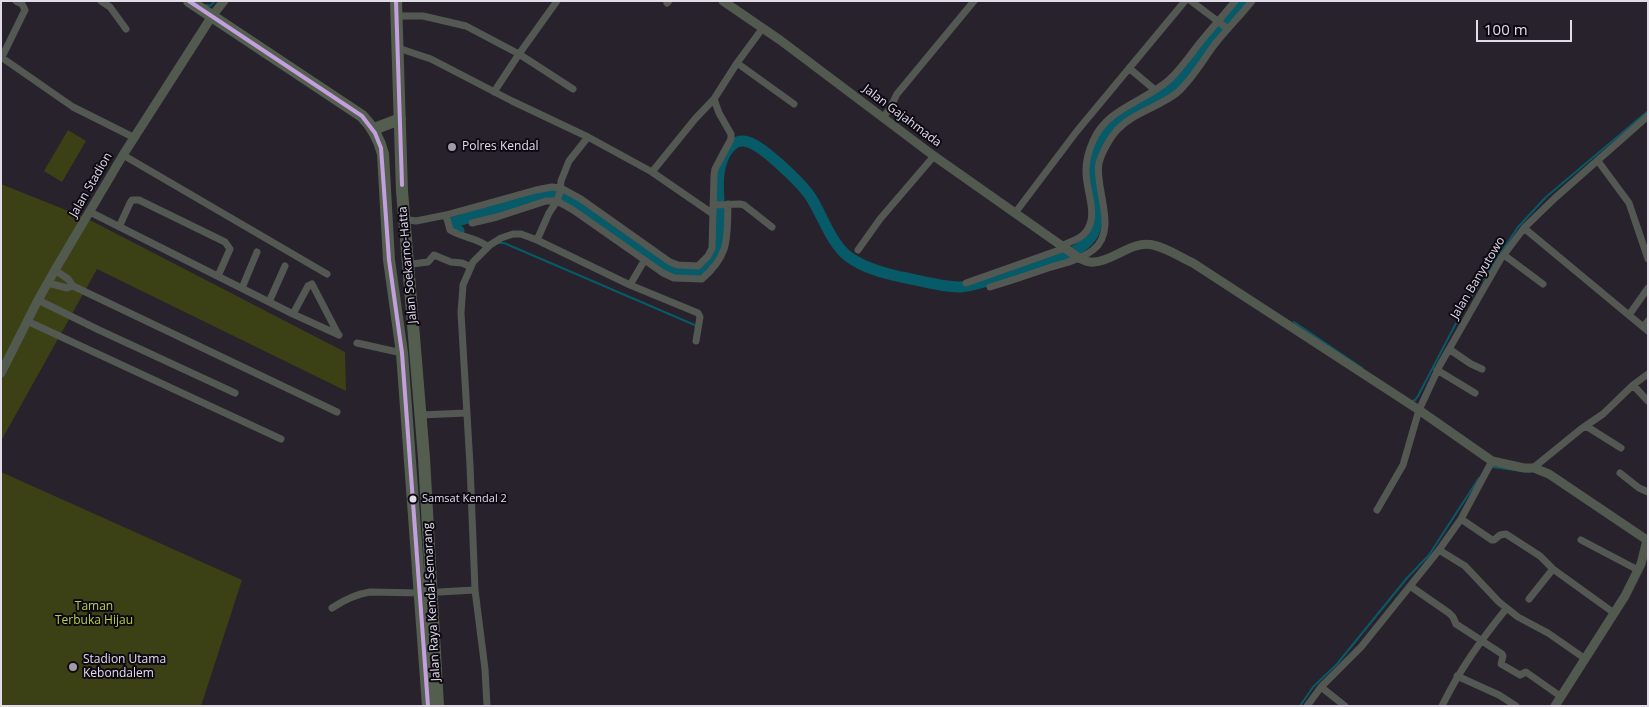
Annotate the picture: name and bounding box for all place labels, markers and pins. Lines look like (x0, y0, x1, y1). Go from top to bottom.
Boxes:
place label: Polres Kendal (462, 140, 538, 154)
marker: Polres Kendal (446, 141, 458, 153)
place label: Samsat Kendal 2 (422, 492, 507, 506)
marker: Samsat Kendal 2 (408, 494, 418, 504)
place label: Stadion Utama Kebondalem (83, 653, 166, 681)
marker: Stadion Utama Kebondalem (67, 661, 79, 673)

